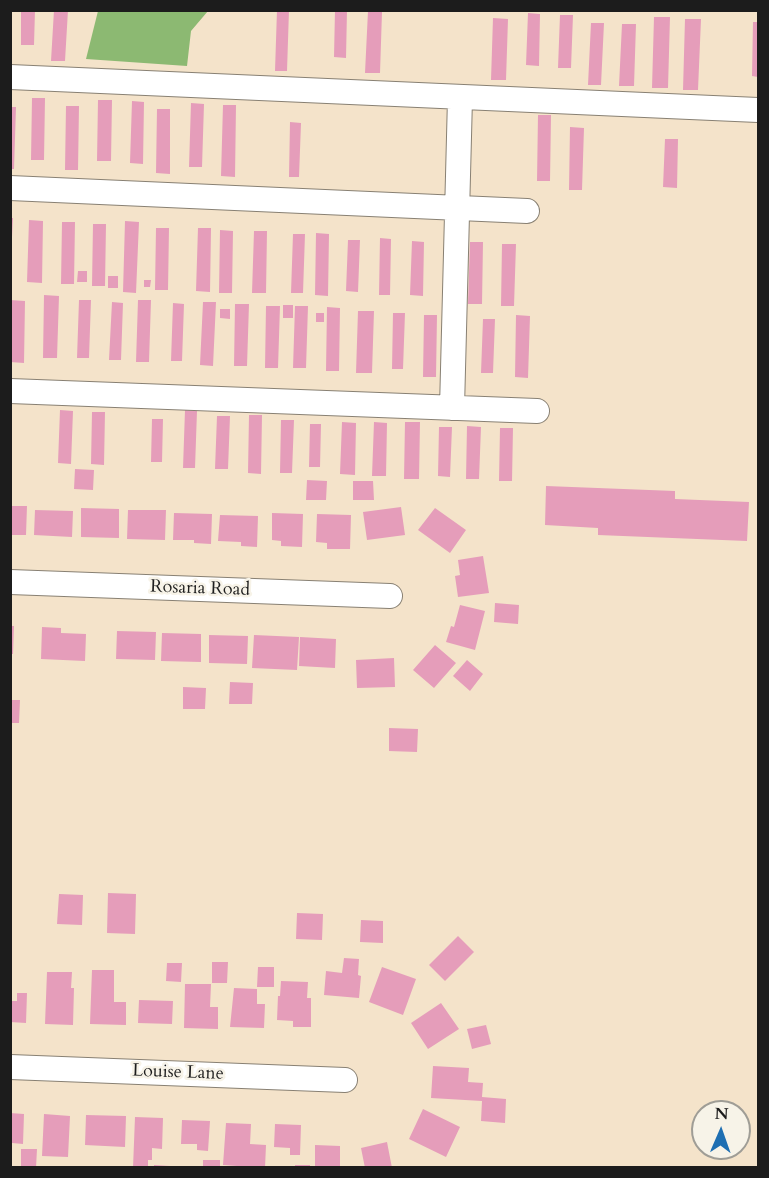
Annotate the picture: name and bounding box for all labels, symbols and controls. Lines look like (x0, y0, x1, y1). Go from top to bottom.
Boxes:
street label: Rosaria Road (150, 576, 250, 602)
street label: Louise Lane (132, 1061, 224, 1085)
north arrow (691, 1100, 751, 1160)
text: N (714, 1103, 729, 1125)

